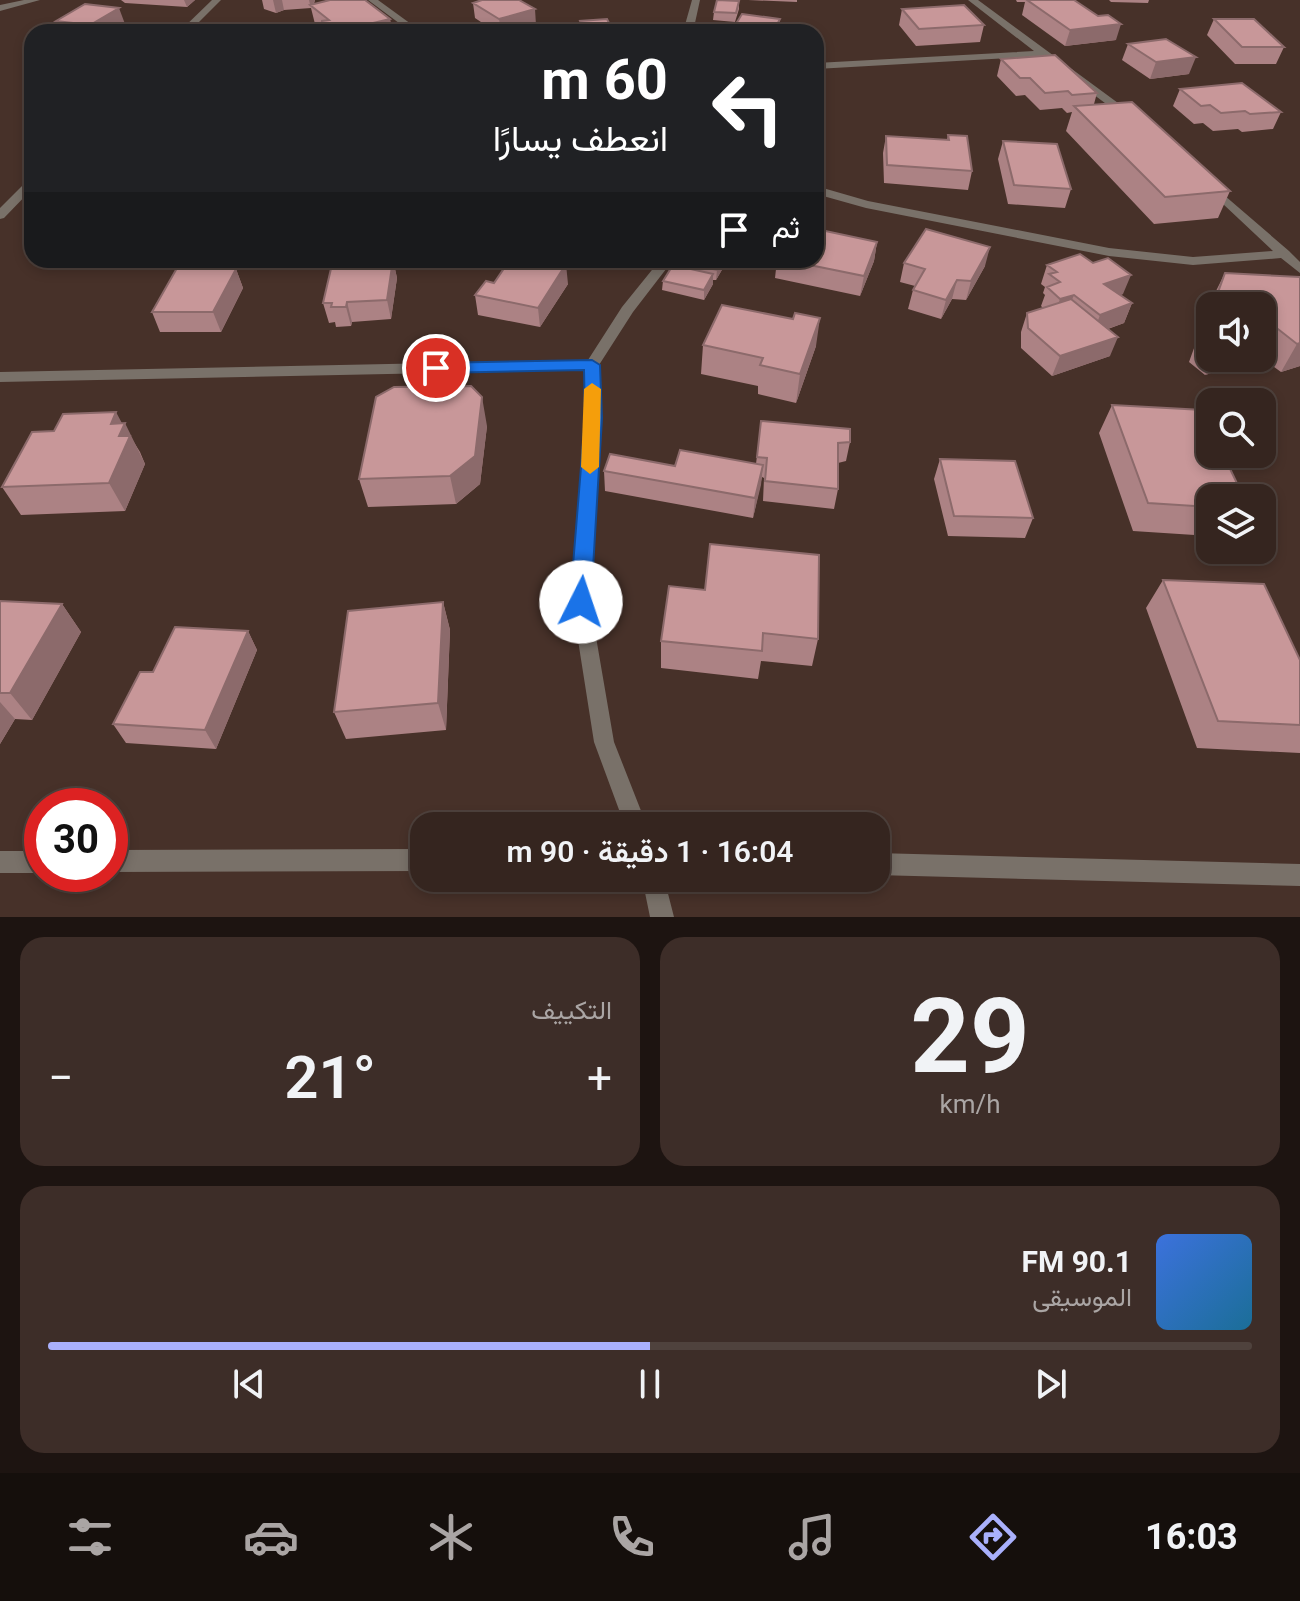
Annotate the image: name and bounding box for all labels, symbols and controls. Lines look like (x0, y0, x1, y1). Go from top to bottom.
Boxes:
text: 60 m (541, 47, 668, 113)
icon: left (696, 56, 800, 160)
text: انعطف يسارًا (493, 118, 668, 160)
icon: arrive (712, 208, 756, 252)
text: ثم (772, 210, 800, 245)
map controls (1196, 292, 1276, 564)
button: sound (1196, 292, 1276, 372)
pin (402, 334, 470, 402)
icon: arrive (414, 346, 458, 390)
button: search (1196, 388, 1276, 468)
button: layers (1196, 484, 1276, 564)
position arrow (539, 560, 623, 644)
speed limit sign: 30 (24, 788, 128, 892)
text: 16:04 · 1 دقيقة · 90 m (507, 834, 793, 869)
text: 29 (910, 976, 1030, 1097)
text: التكييف (531, 995, 612, 1025)
text: 21° (284, 1042, 376, 1113)
text: − (48, 1052, 73, 1104)
text: + (587, 1052, 612, 1104)
text: km/h (939, 1089, 1001, 1119)
text: 90.1 FM (1021, 1244, 1132, 1279)
text: الموسيقى (1032, 1282, 1132, 1312)
icon: previous (227, 1362, 271, 1406)
icon: pause (628, 1362, 672, 1406)
icon: next (1029, 1362, 1073, 1406)
icon: filters (62, 1509, 118, 1565)
icon: car (243, 1509, 299, 1565)
icon: climate (423, 1509, 479, 1565)
icon: phone (604, 1509, 660, 1565)
icon: music (784, 1509, 840, 1565)
icon: directions (965, 1509, 1021, 1565)
text: 16:03 (1145, 1516, 1238, 1558)

